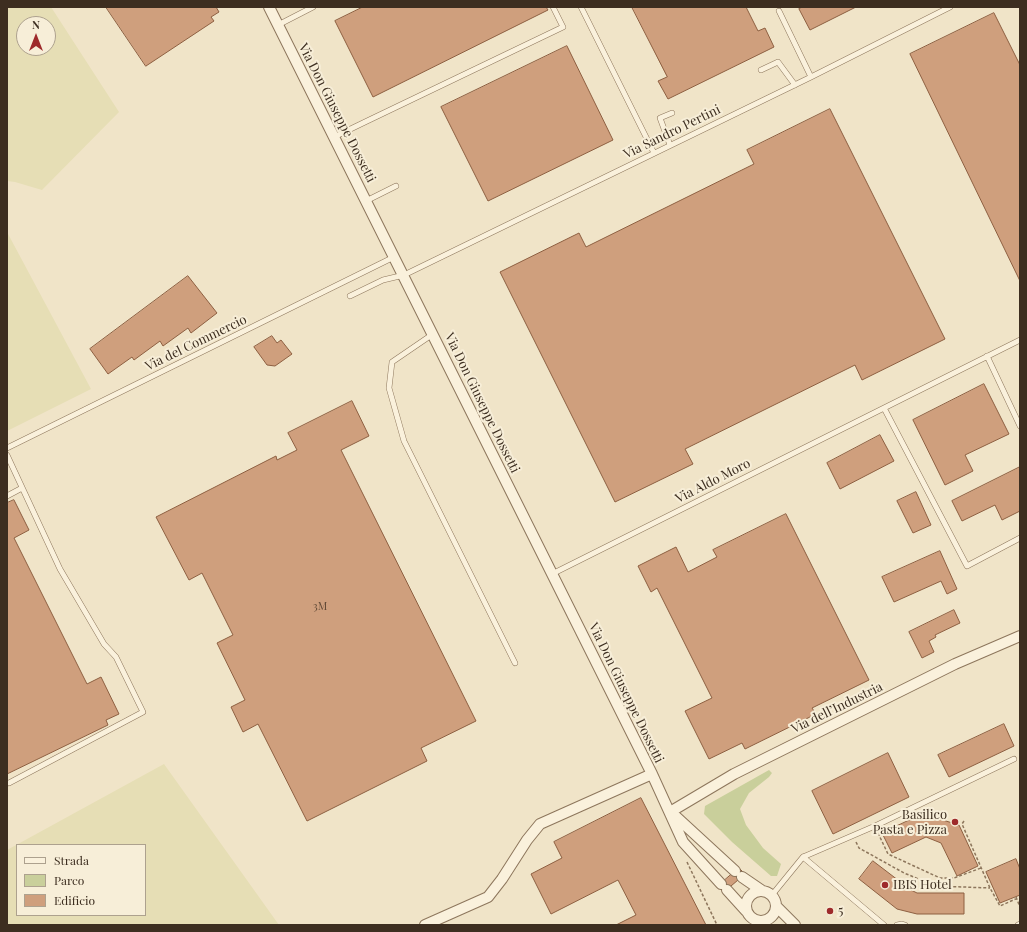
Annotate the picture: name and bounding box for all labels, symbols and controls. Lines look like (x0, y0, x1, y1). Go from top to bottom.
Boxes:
north arrow (16, 16, 56, 56)
text: N (32, 17, 40, 32)
street label: Via Don Giuseppe Dossetti (295, 41, 379, 185)
street label: Via Sandro Pertini (621, 102, 723, 162)
street label: Via del Commercio (143, 312, 249, 374)
street label: Via Don Giuseppe Dossetti (441, 330, 523, 476)
street label: Via Aldo Moro (673, 455, 753, 507)
house number: 3M (313, 600, 327, 614)
street label: Via Don Giuseppe Dossetti (585, 620, 667, 766)
street label: Via dell’Industria (789, 679, 885, 737)
place label: Basilico Pasta e Pizza (873, 807, 947, 838)
marker: Basilico Pasta e Pizza (950, 817, 960, 827)
legend (16, 844, 146, 916)
text: Strada (54, 852, 89, 868)
text: Parco (54, 872, 84, 888)
place label: IBIS Hotel (893, 877, 952, 893)
marker: IBIS Hotel (880, 880, 890, 890)
text: Edificio (54, 892, 95, 908)
place label: 5 (838, 903, 843, 919)
marker: 5 (825, 906, 835, 916)

